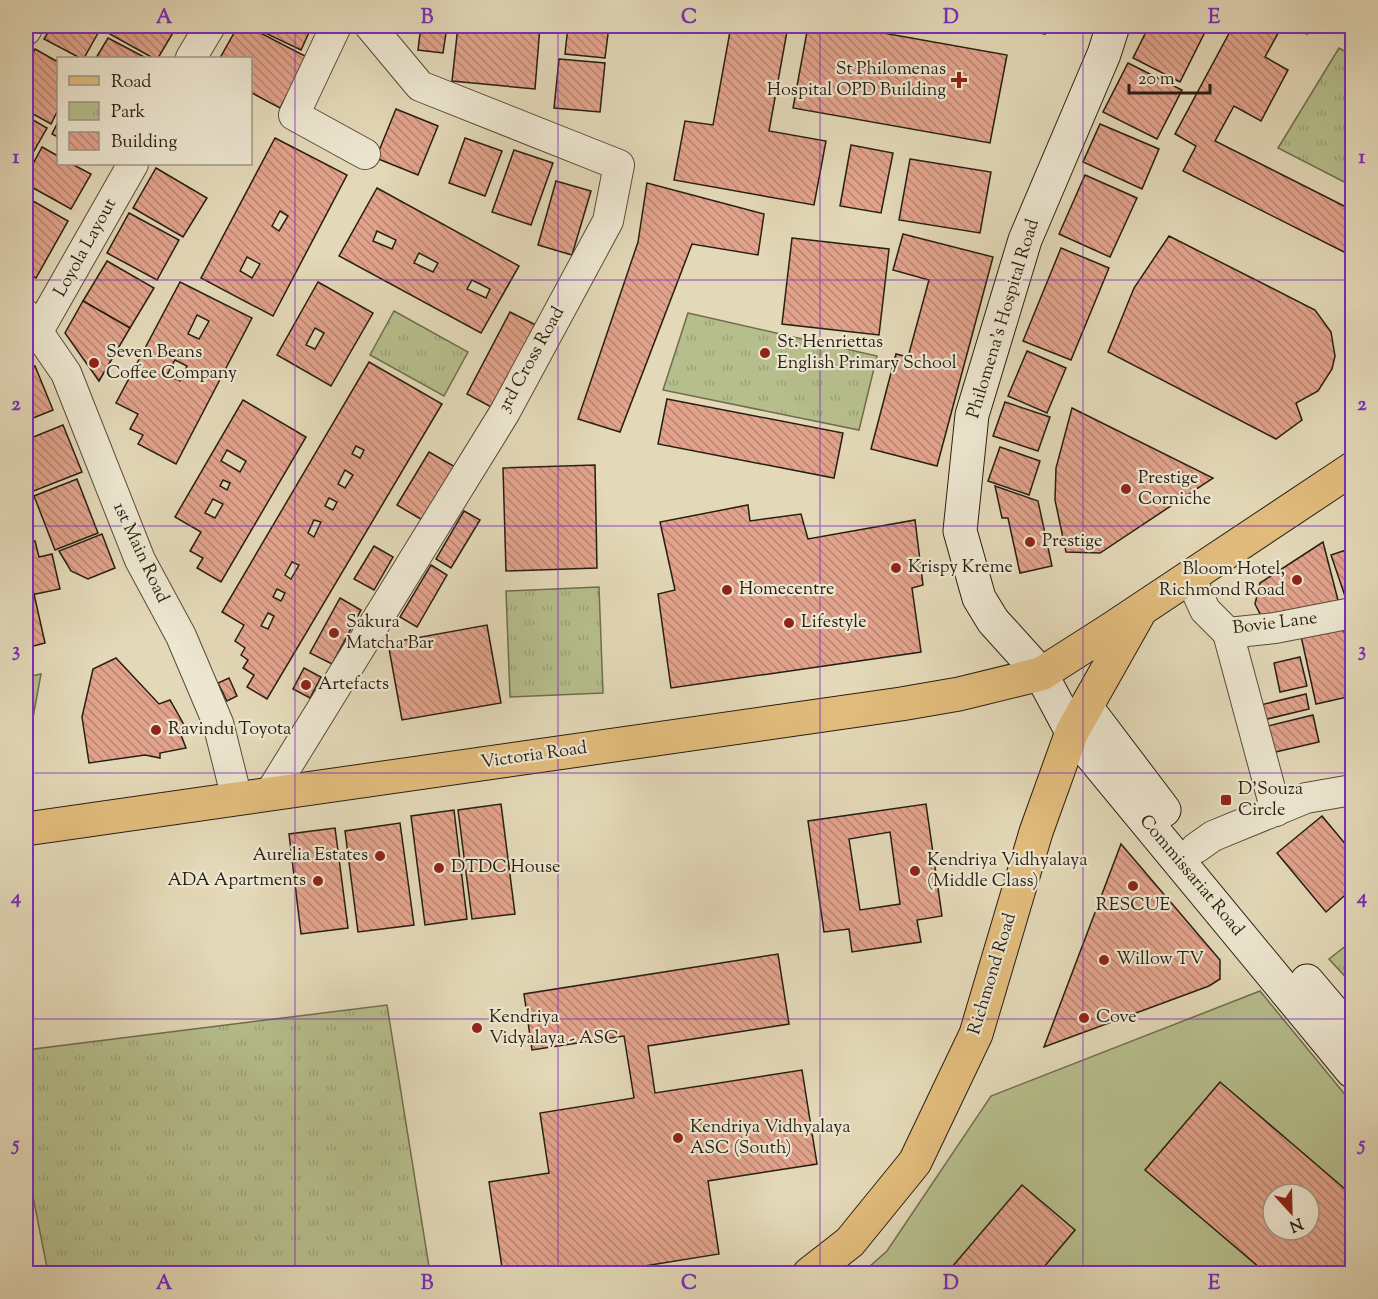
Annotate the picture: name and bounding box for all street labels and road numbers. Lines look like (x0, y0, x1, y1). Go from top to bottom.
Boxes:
street label: Loyola Layout (48, 194, 124, 302)
street label: Philomena's Hospital Road (961, 216, 1047, 422)
street label: 3rd Cross Road (492, 302, 572, 418)
street label: 1st Main Road (105, 499, 175, 607)
street label: Bovie Lane (1231, 606, 1319, 642)
street label: Victoria Road (479, 736, 589, 776)
street label: Commissariat Road (1132, 810, 1250, 942)
street label: Richmond Road (962, 910, 1024, 1038)

